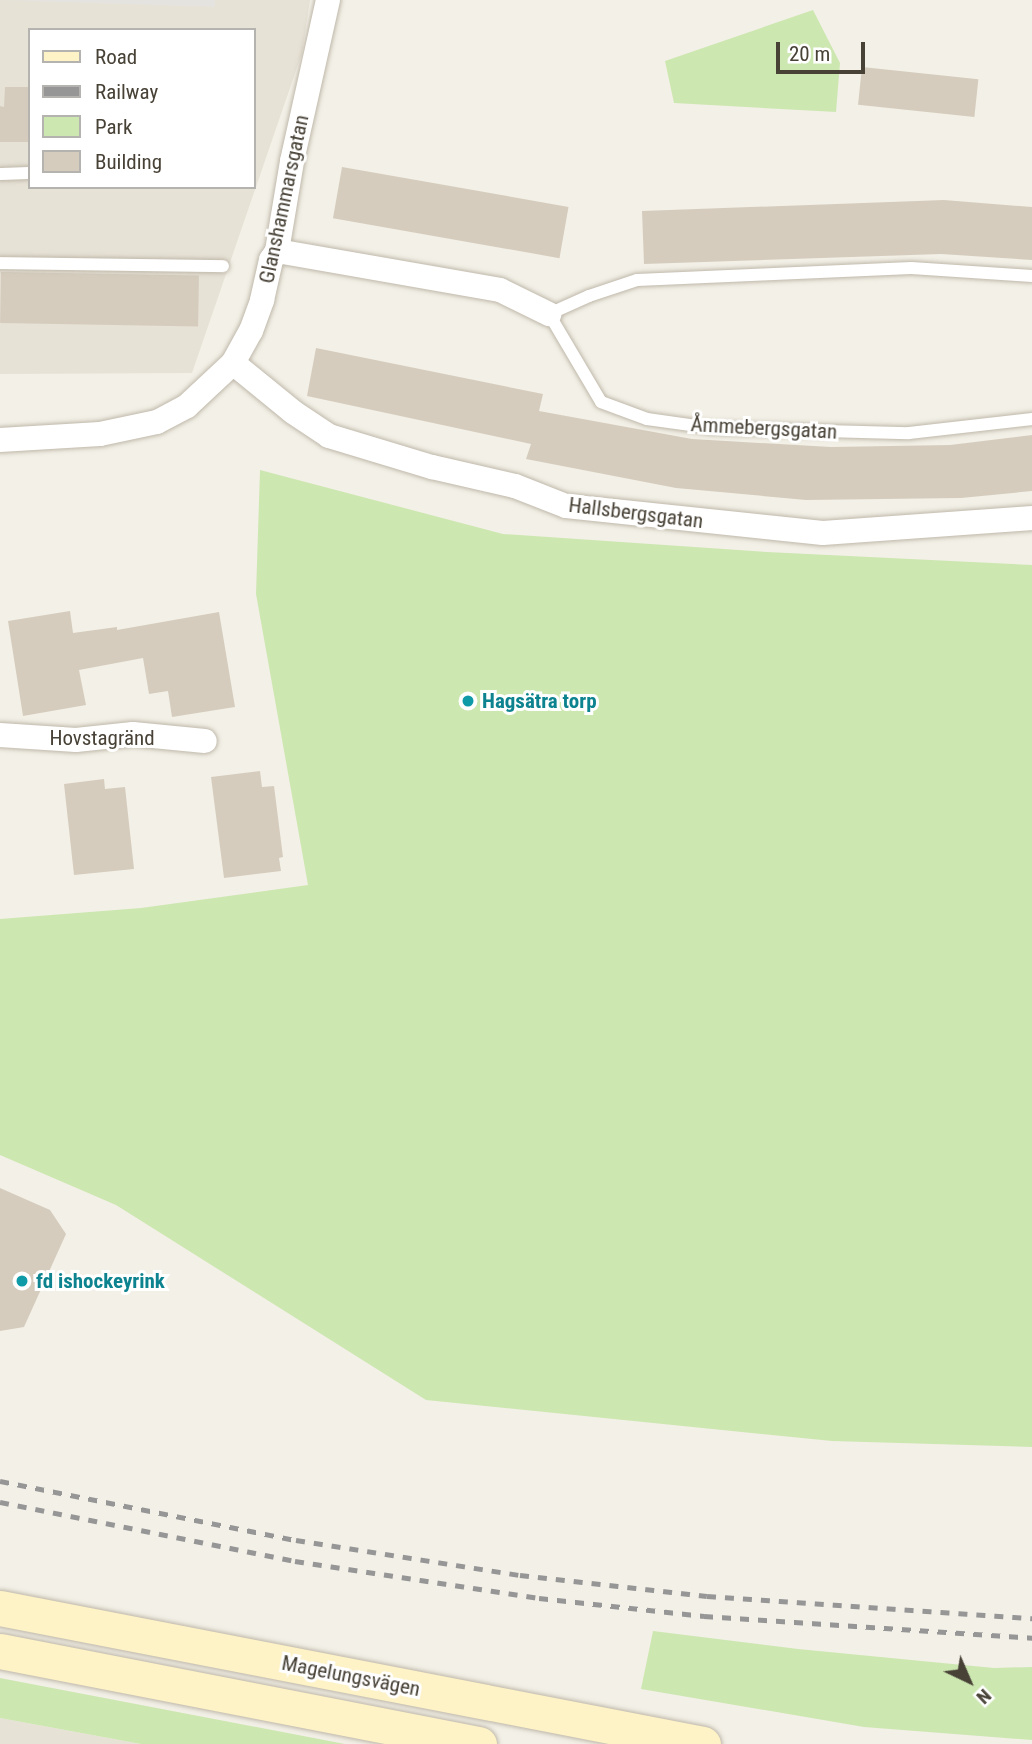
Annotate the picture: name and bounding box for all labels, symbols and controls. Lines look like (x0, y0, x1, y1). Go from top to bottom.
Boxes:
legend (28, 28, 256, 189)
scale bar (780, 28, 869, 72)
text: 20 m (789, 42, 830, 66)
text: Road (95, 45, 137, 69)
text: Railway (95, 80, 158, 104)
street label: Glanshammarsgatan (254, 112, 314, 286)
text: Park (95, 115, 132, 139)
text: Building (95, 150, 162, 174)
street label: Åmmebergsgatan (690, 412, 838, 444)
street label: Hallsbergsgatan (567, 492, 705, 534)
place label: Hagsätra torp (482, 688, 597, 714)
marker: Hagsätra torp (460, 693, 476, 709)
street label: Hovstagränd (49, 725, 155, 751)
place label: fd ishockeyrink (36, 1268, 165, 1294)
marker: fd ishockeyrink (14, 1273, 30, 1289)
north arrow (934, 1646, 1004, 1716)
street label: Magelungsvägen (280, 1650, 422, 1702)
text: N (972, 1684, 996, 1709)

